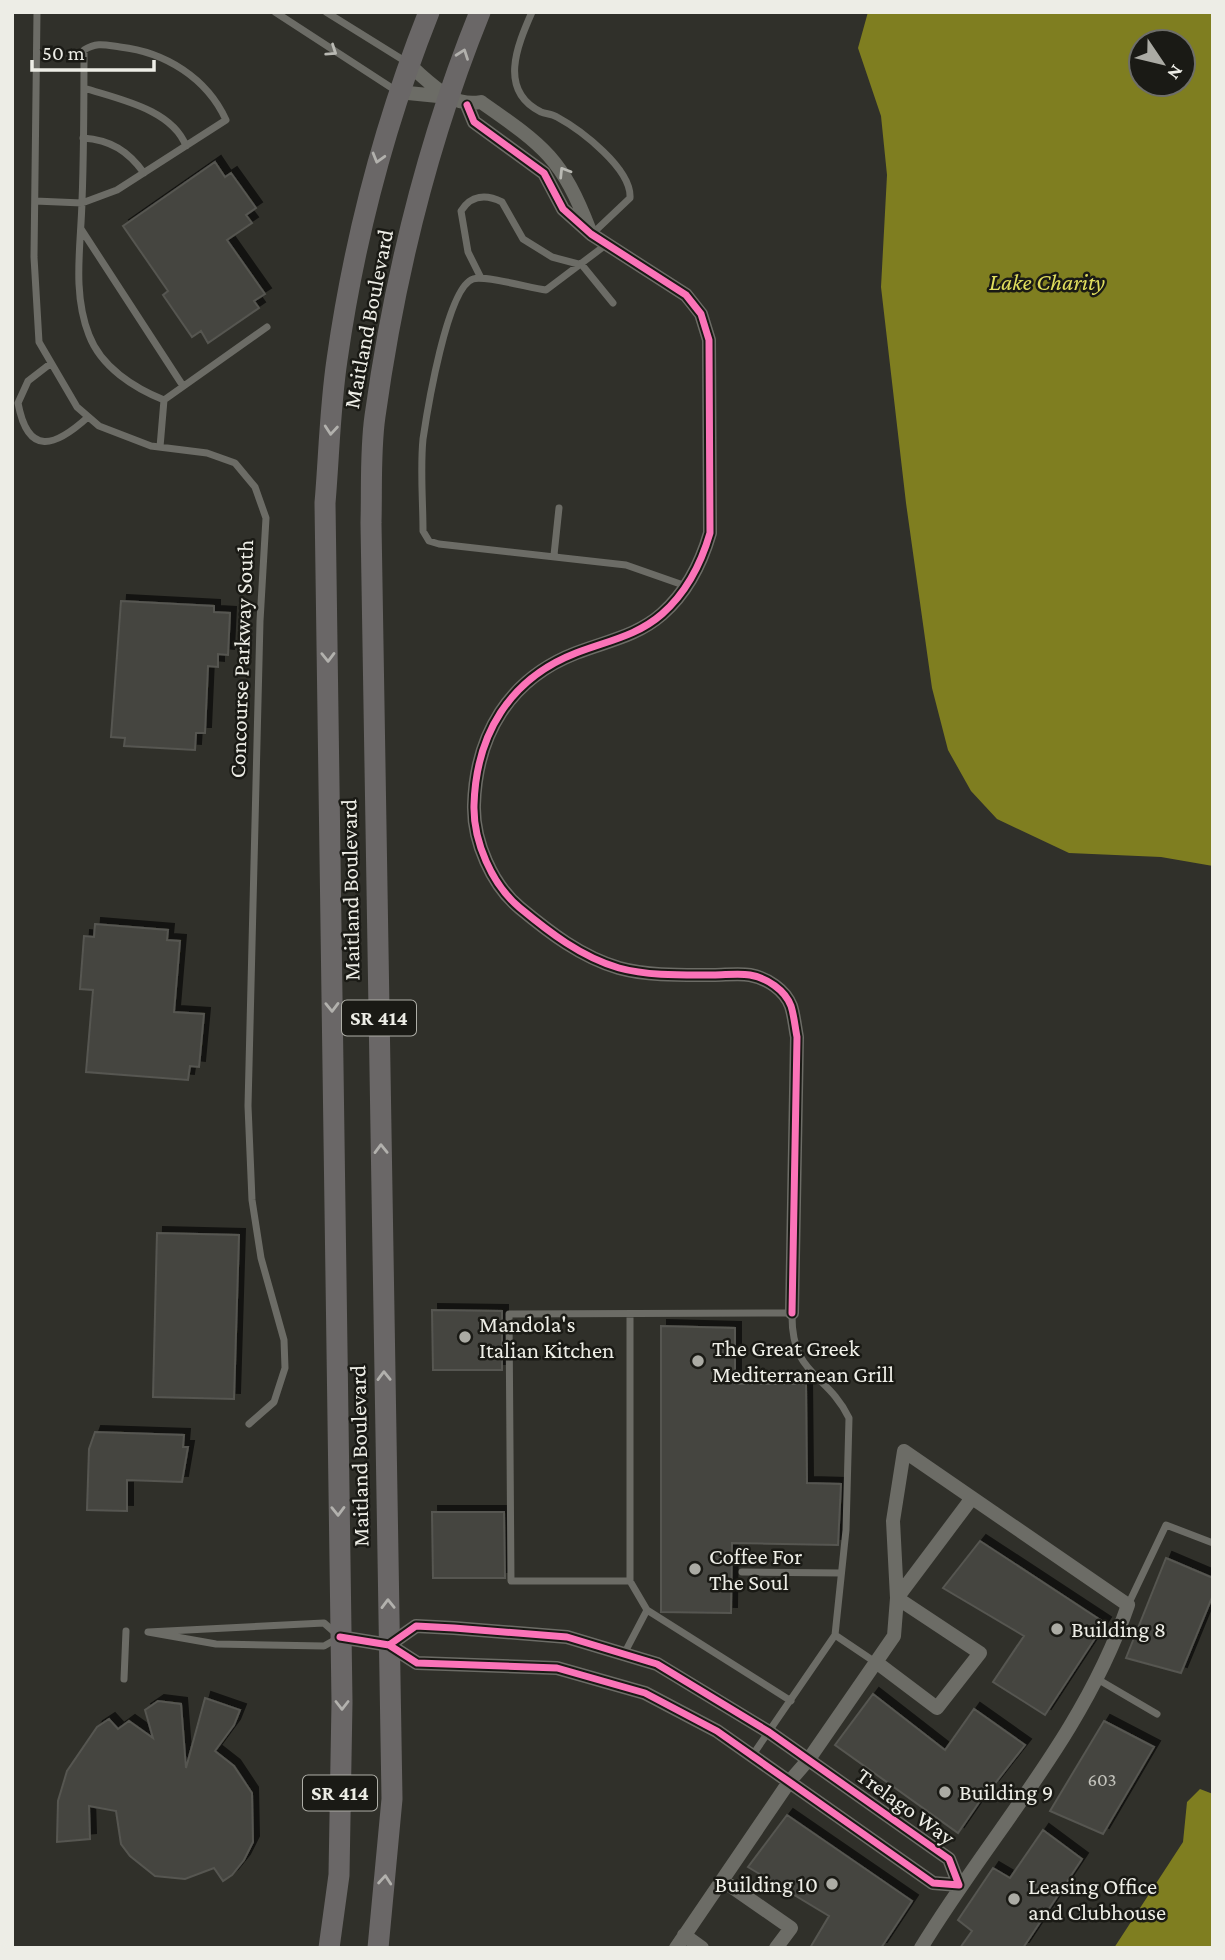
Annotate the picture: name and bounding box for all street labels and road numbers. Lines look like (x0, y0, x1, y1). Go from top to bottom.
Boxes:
street label: Maitland Boulevard (338, 227, 398, 411)
street label: Concourse Parkway South (224, 539, 258, 779)
street label: Maitland Boulevard (335, 799, 365, 981)
road number: SR 414 (342, 1000, 416, 1036)
street label: Maitland Boulevard (344, 1365, 374, 1547)
street label: Trelago Way (852, 1762, 960, 1851)
road number: SR 414 (303, 1776, 377, 1811)

